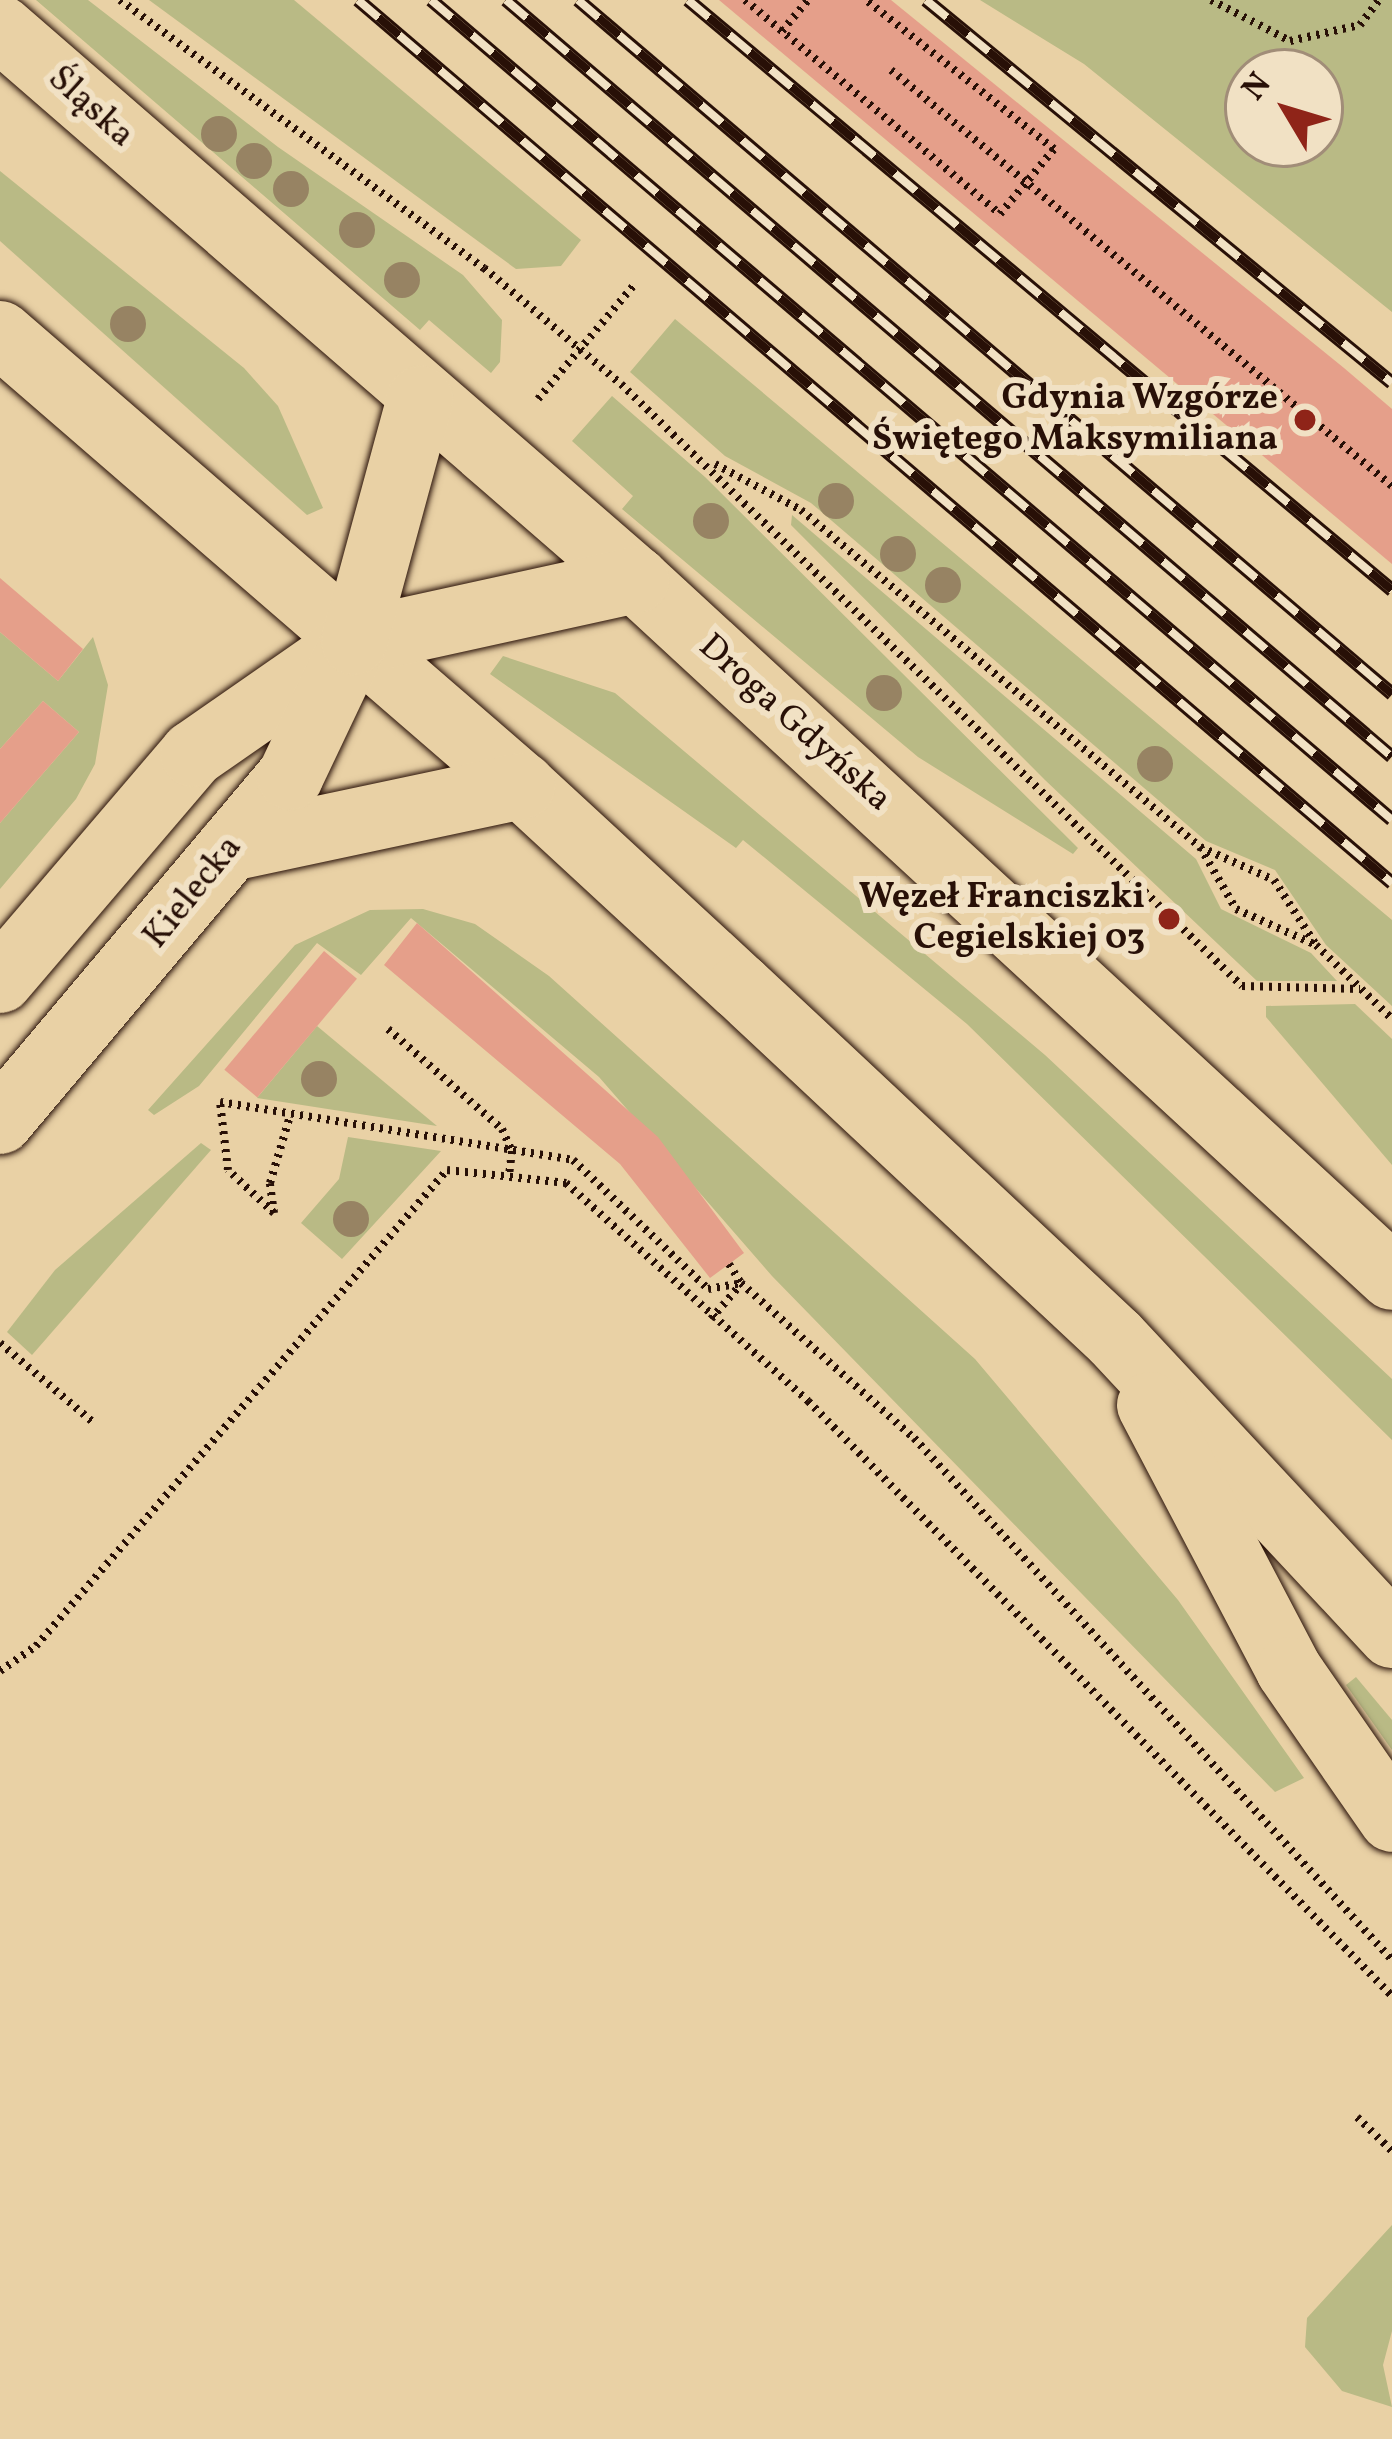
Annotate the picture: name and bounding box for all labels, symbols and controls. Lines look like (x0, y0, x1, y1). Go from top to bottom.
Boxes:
north arrow (1224, 48, 1344, 168)
street label: Śląska (38, 58, 142, 158)
text: N (1232, 64, 1283, 111)
place label: Gdynia Wzgórze Świętego Maksymiliana (872, 377, 1278, 462)
marker: Gdynia Wzgórze Świętego Maksymiliana (1289, 404, 1321, 436)
street label: Droga Gdyńska (689, 626, 899, 822)
street label: Kielecka (135, 828, 253, 958)
place label: Węzeł Franciszki Cegielskiej 03 (859, 876, 1145, 961)
marker: Węzeł Franciszki Cegielskiej 03 (1156, 906, 1182, 932)

